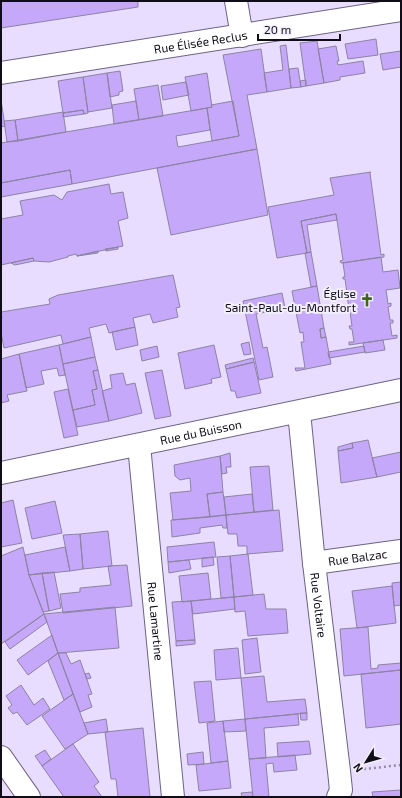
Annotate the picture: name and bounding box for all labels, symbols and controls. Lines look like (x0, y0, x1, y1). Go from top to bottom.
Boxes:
scale bar (258, 16, 340, 42)
text: 20 m (264, 22, 291, 36)
street label: Rue Élisée Reclus (153, 27, 248, 56)
place label: Église Saint-Paul-du-Montfort (225, 286, 356, 314)
church icon: Église Saint-Paul-du-Montfort (359, 292, 375, 308)
street label: Rue du Buisson (159, 416, 243, 447)
street label: Rue Balzac (327, 546, 388, 568)
street label: Rue Voltaire (308, 572, 330, 638)
street label: Rue Lamartine (145, 581, 167, 661)
north arrow (346, 742, 386, 782)
text: N (350, 761, 365, 775)

